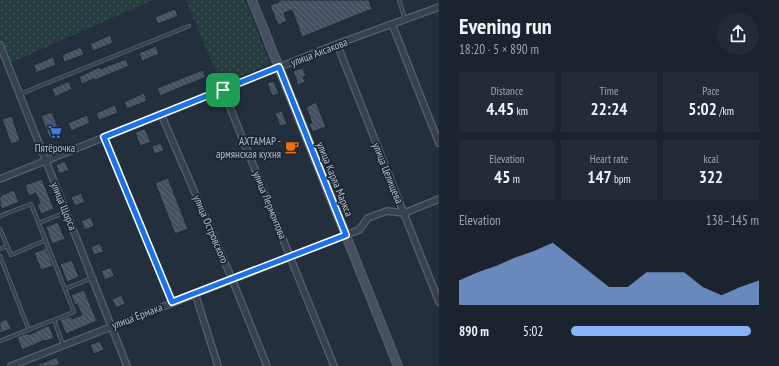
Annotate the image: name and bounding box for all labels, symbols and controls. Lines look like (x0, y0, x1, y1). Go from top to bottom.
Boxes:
text: Evening run (459, 12, 552, 40)
button: share (717, 13, 759, 55)
street label: улица Аксакова (288, 35, 350, 69)
text: 18:20 · 5 × 890 m (459, 41, 539, 58)
pin (206, 73, 240, 107)
icon: arrive (212, 79, 234, 101)
text: Distance (491, 84, 523, 98)
text: Time (599, 84, 619, 98)
text: Pace (702, 84, 720, 98)
text: 4.45 (486, 98, 514, 120)
text: 22:24 (591, 98, 627, 120)
text: 5:02 (688, 98, 717, 120)
text: km (514, 104, 528, 118)
text: /km (717, 104, 734, 118)
supermarket icon: Пятёрочка (47, 124, 63, 140)
place label: АХТАМАР - армянская кухня (216, 134, 281, 161)
cafe icon: АХТАМАР - армянская кухня (284, 139, 300, 155)
street label: улица Карла Маркса (314, 140, 356, 218)
street label: улица Целищева (369, 140, 407, 206)
place label: Пятёрочка (35, 141, 75, 155)
text: Elevation (489, 152, 525, 166)
text: Heart rate (590, 152, 628, 166)
text: kcal (703, 152, 719, 166)
text: 45 (494, 166, 510, 188)
text: 147 (587, 166, 612, 188)
text: 322 (699, 166, 723, 188)
street label: улица Лермонтова (250, 169, 290, 241)
text: m (510, 172, 520, 186)
text: bpm (612, 172, 631, 186)
street label: улица Щорса (48, 180, 80, 232)
street label: улица Островского (190, 193, 232, 266)
text: Elevation (459, 212, 501, 229)
text: 138–145 m (706, 212, 759, 229)
street label: улица Ермака (110, 300, 164, 332)
text: 890 m (459, 323, 489, 340)
text: 5:02 (523, 323, 543, 340)

